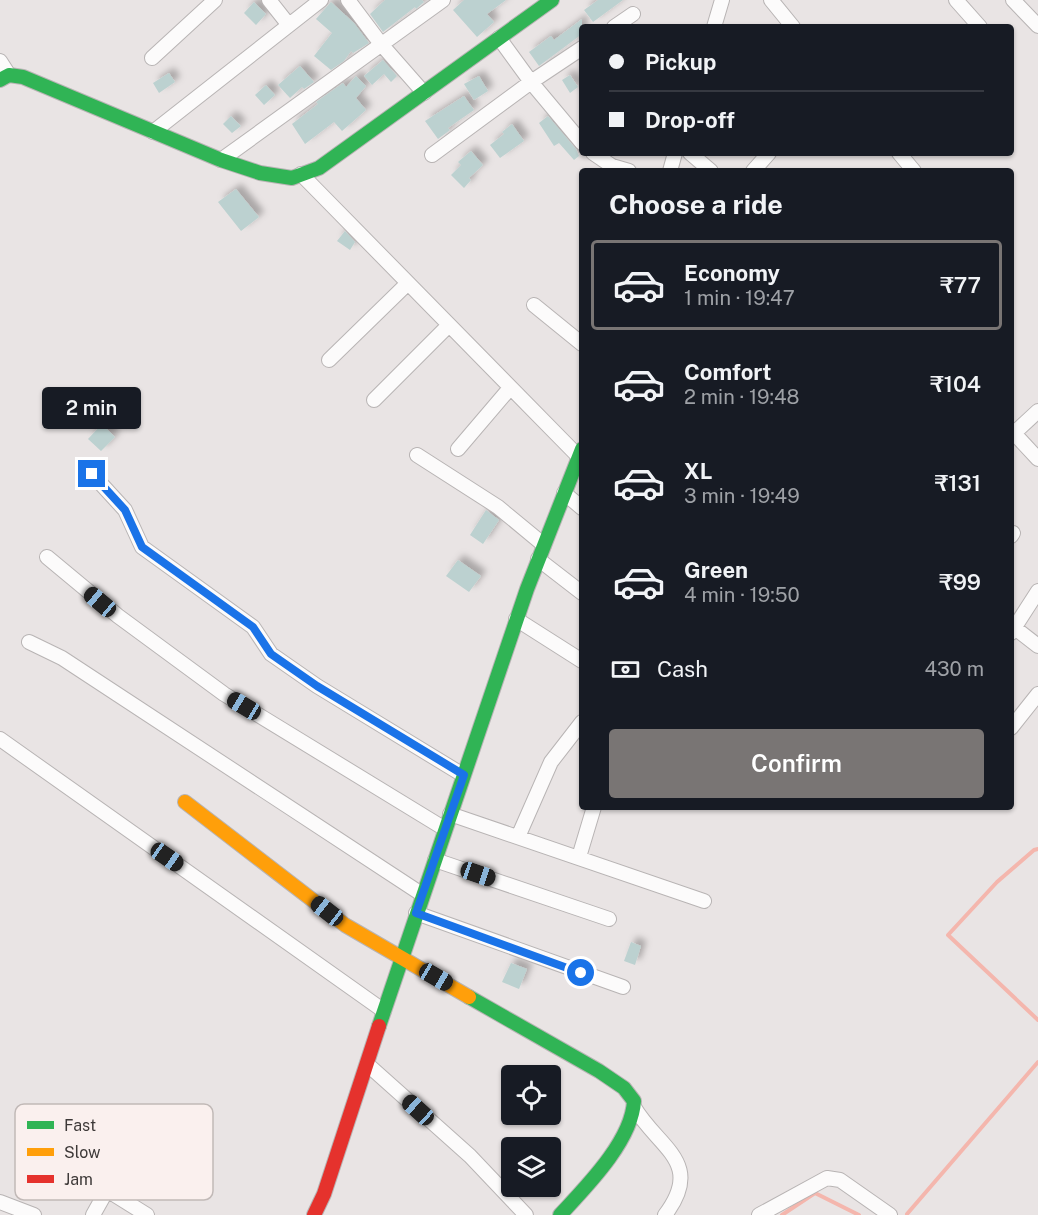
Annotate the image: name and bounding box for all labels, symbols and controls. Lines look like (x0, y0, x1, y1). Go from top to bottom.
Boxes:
text: Pickup (645, 49, 716, 75)
text: Drop-off (645, 107, 735, 133)
text: Choose a ride (609, 188, 783, 220)
icon: car (612, 258, 666, 312)
text: Economy (684, 260, 780, 286)
text: ₹77 (940, 272, 981, 298)
text: 1 min · 19:47 (684, 286, 795, 310)
icon: car (612, 357, 666, 411)
text: Comfort (684, 359, 771, 385)
text: ₹104 (930, 371, 981, 397)
text: 2 min · 19:48 (684, 385, 799, 409)
callout: 2 min (42, 387, 142, 429)
text: 2 min (66, 396, 117, 420)
icon: car (612, 456, 666, 510)
text: XL (684, 458, 712, 484)
route end (78, 460, 105, 487)
text: ₹131 (935, 470, 981, 496)
text: 3 min · 19:49 (684, 484, 800, 508)
icon: car (612, 555, 666, 609)
text: Green (684, 557, 748, 583)
text: ₹99 (939, 569, 981, 595)
text: 4 min · 19:50 (684, 583, 800, 607)
car (80, 584, 120, 620)
icon: cash (609, 653, 642, 686)
text: Cash (657, 656, 708, 682)
text: 430 m (925, 657, 984, 681)
car (224, 689, 264, 723)
button: Confirm (609, 729, 984, 798)
car (147, 839, 187, 875)
car (458, 860, 498, 888)
car (307, 893, 347, 929)
route start (567, 959, 594, 986)
car (416, 960, 456, 994)
map controls (501, 1065, 561, 1197)
button: locate (501, 1065, 561, 1125)
car (399, 1091, 437, 1129)
legend (15, 1104, 213, 1200)
text: Fast (64, 1116, 96, 1135)
button: layers (501, 1137, 561, 1197)
text: Slow (64, 1143, 101, 1162)
text: Jam (64, 1170, 93, 1189)

